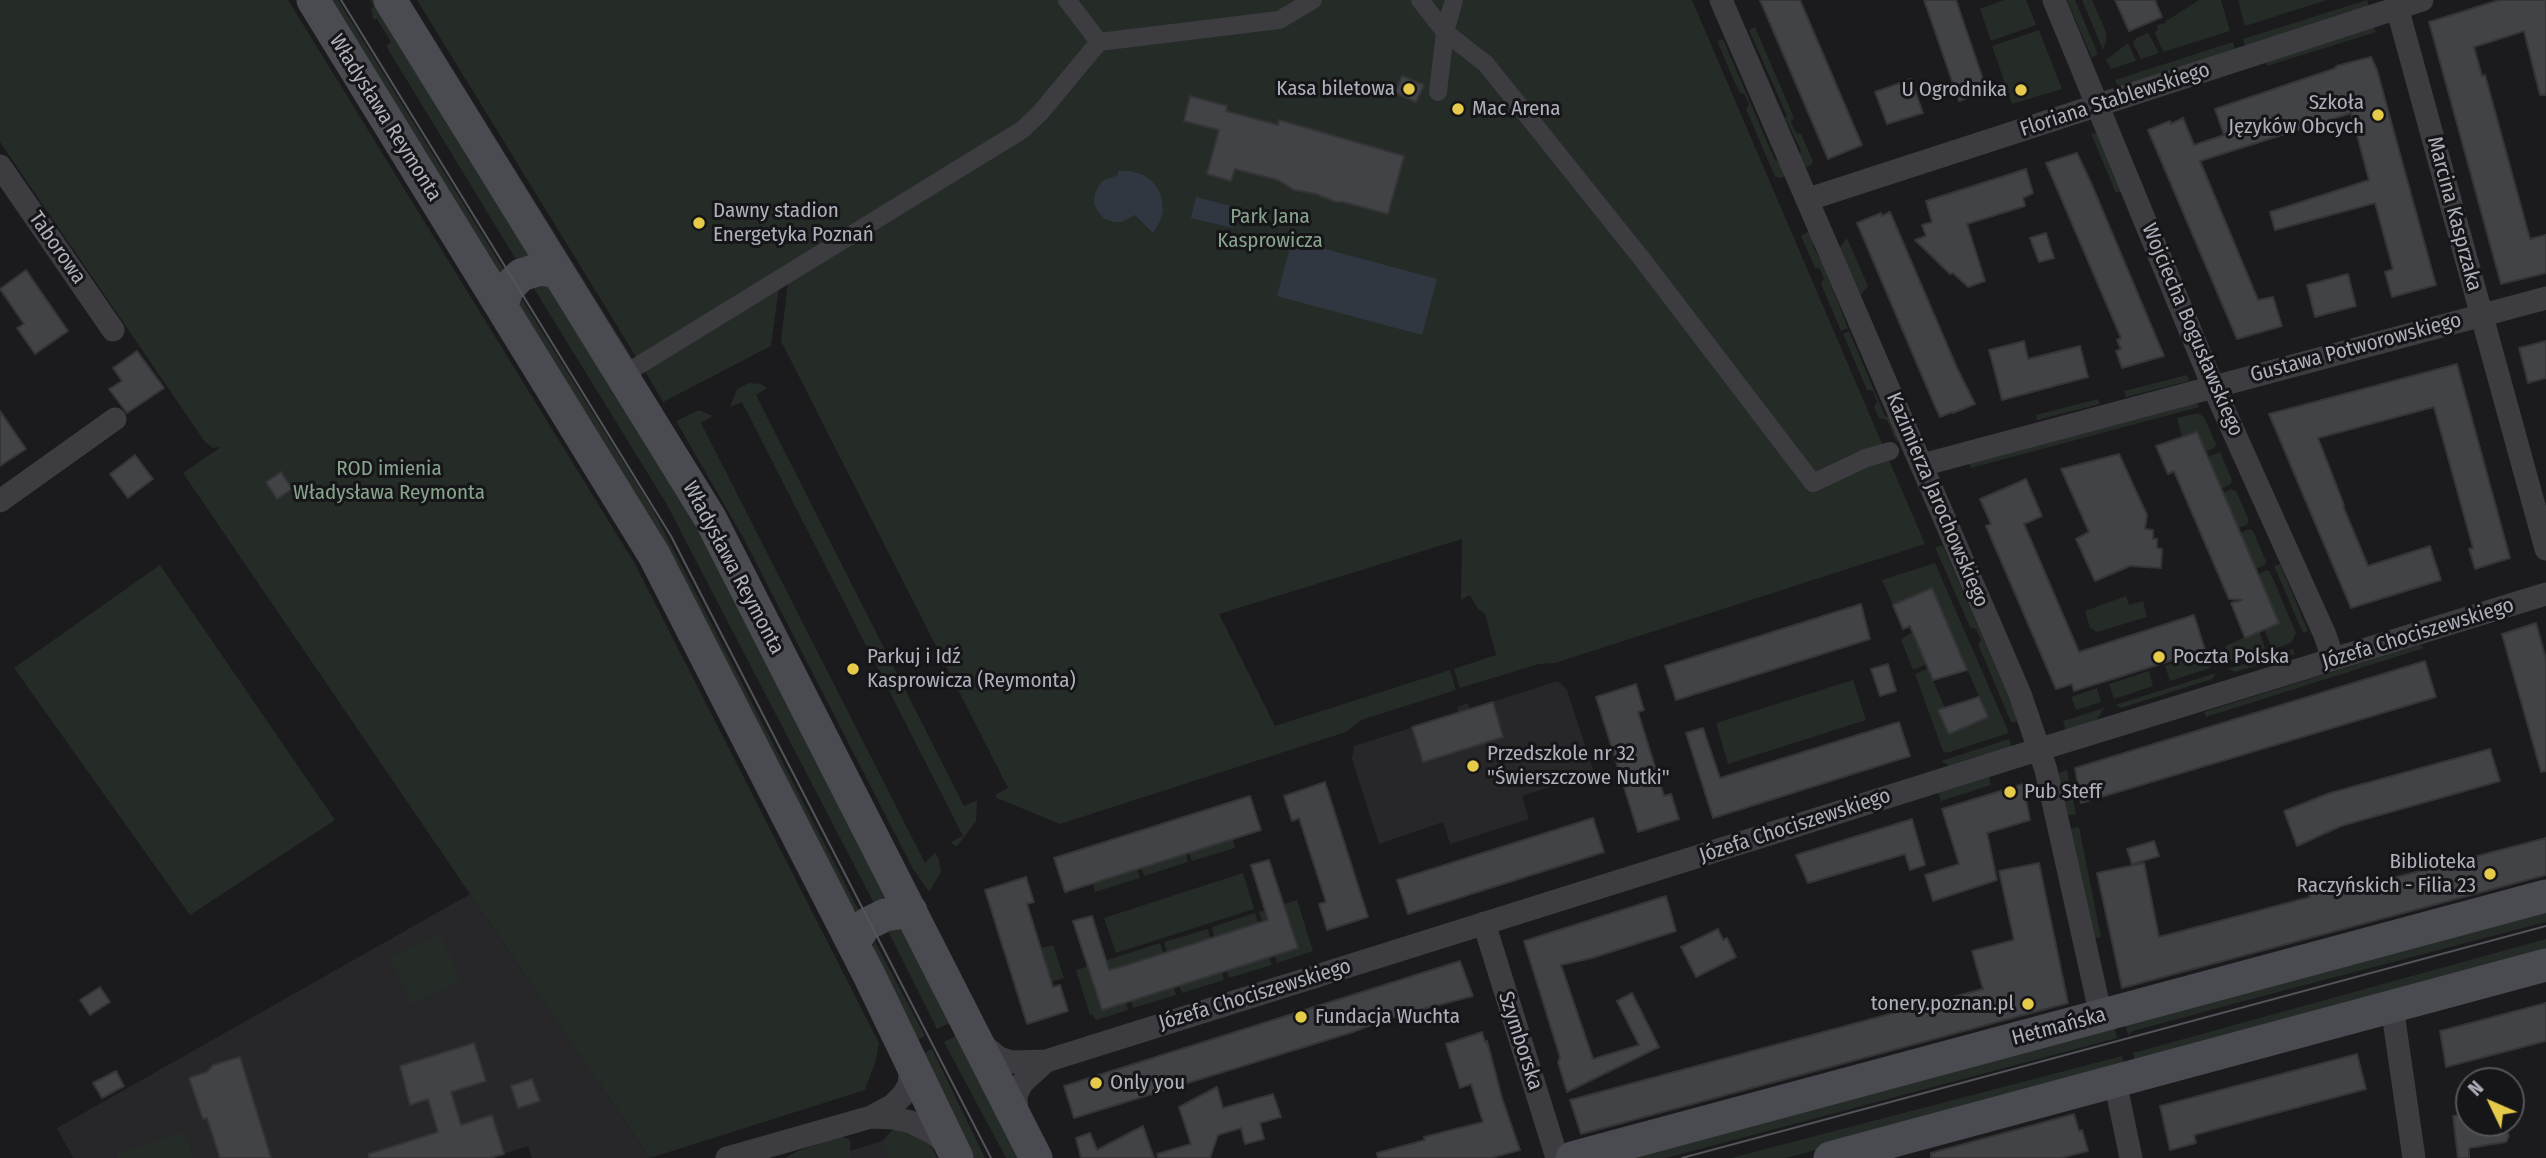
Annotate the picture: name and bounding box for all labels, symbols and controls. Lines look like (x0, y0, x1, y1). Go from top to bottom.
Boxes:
street label: Władysława Reymonta (323, 30, 447, 206)
street label: Floriana Stablewskiego (2017, 57, 2213, 143)
place label: Kasa biletowa (1276, 76, 1395, 102)
place label: U Ogrodnika (1901, 77, 2007, 103)
marker: Kasa biletowa (1401, 81, 1417, 97)
marker: U Ogrodnika (2013, 82, 2029, 98)
place label: Szkoła Języków Obcych (2228, 90, 2364, 140)
place label: Mac Arena (1472, 96, 1561, 122)
marker: Mac Arena (1450, 101, 1466, 117)
marker: Szkoła Języków Obcych (2370, 107, 2386, 123)
street label: Marcina Kasprzaka (2421, 134, 2487, 294)
place label: Dawny stadion Energetyka Poznań (713, 198, 874, 248)
park label: Park Jana Kasprowicza (1217, 204, 1323, 254)
street label: Taborowa (23, 207, 91, 289)
marker: Dawny stadion Energetyka Poznań (691, 215, 707, 231)
street label: Wojciecha Bogusławskiego (2136, 220, 2248, 440)
street label: Gustawa Potworowskiego (2248, 308, 2464, 388)
street label: Kazimierza Jarochowskiego (1880, 389, 1994, 611)
park label: ROD imienia Władysława Reymonta (293, 456, 485, 506)
street label: Władysława Reymonta (677, 477, 789, 659)
street label: Józefa Chociszewskiego (2319, 593, 2517, 675)
place label: Parkuj i Idź Kasprowicza (Reymonta) (867, 644, 1076, 694)
place label: Poczta Polska (2173, 644, 2289, 670)
marker: Poczta Polska (2151, 649, 2167, 665)
marker: Parkuj i Idź Kasprowicza (Reymonta) (845, 661, 861, 677)
place label: Przedszkole nr 32 "Świerszczowe Nutki" (1487, 741, 1670, 791)
marker: Przedszkole nr 32 "Świerszczowe Nutki" (1465, 758, 1481, 774)
place label: Pub Steff (2024, 779, 2102, 805)
street label: Józefa Chociszewskiego (1696, 783, 1894, 869)
marker: Pub Steff (2002, 784, 2018, 800)
place label: Biblioteka Raczyńskich - Filia 23 (2296, 849, 2476, 899)
marker: Biblioteka Raczyńskich - Filia 23 (2482, 866, 2498, 882)
street label: Józefa Chociszewskiego (1156, 954, 1354, 1036)
street label: Szymborska (1492, 989, 1548, 1093)
place label: tonery.poznan.pl (1871, 991, 2014, 1017)
marker: tonery.poznan.pl (2020, 996, 2036, 1012)
street label: Hetmańska (2009, 1002, 2109, 1052)
place label: Fundacja Wuchta (1315, 1004, 1460, 1030)
marker: Fundacja Wuchta (1293, 1009, 1309, 1025)
north arrow (2455, 1067, 2525, 1137)
place label: Only you (1110, 1070, 1185, 1096)
marker: Only you (1088, 1075, 1104, 1091)
text: N (2464, 1076, 2488, 1101)

